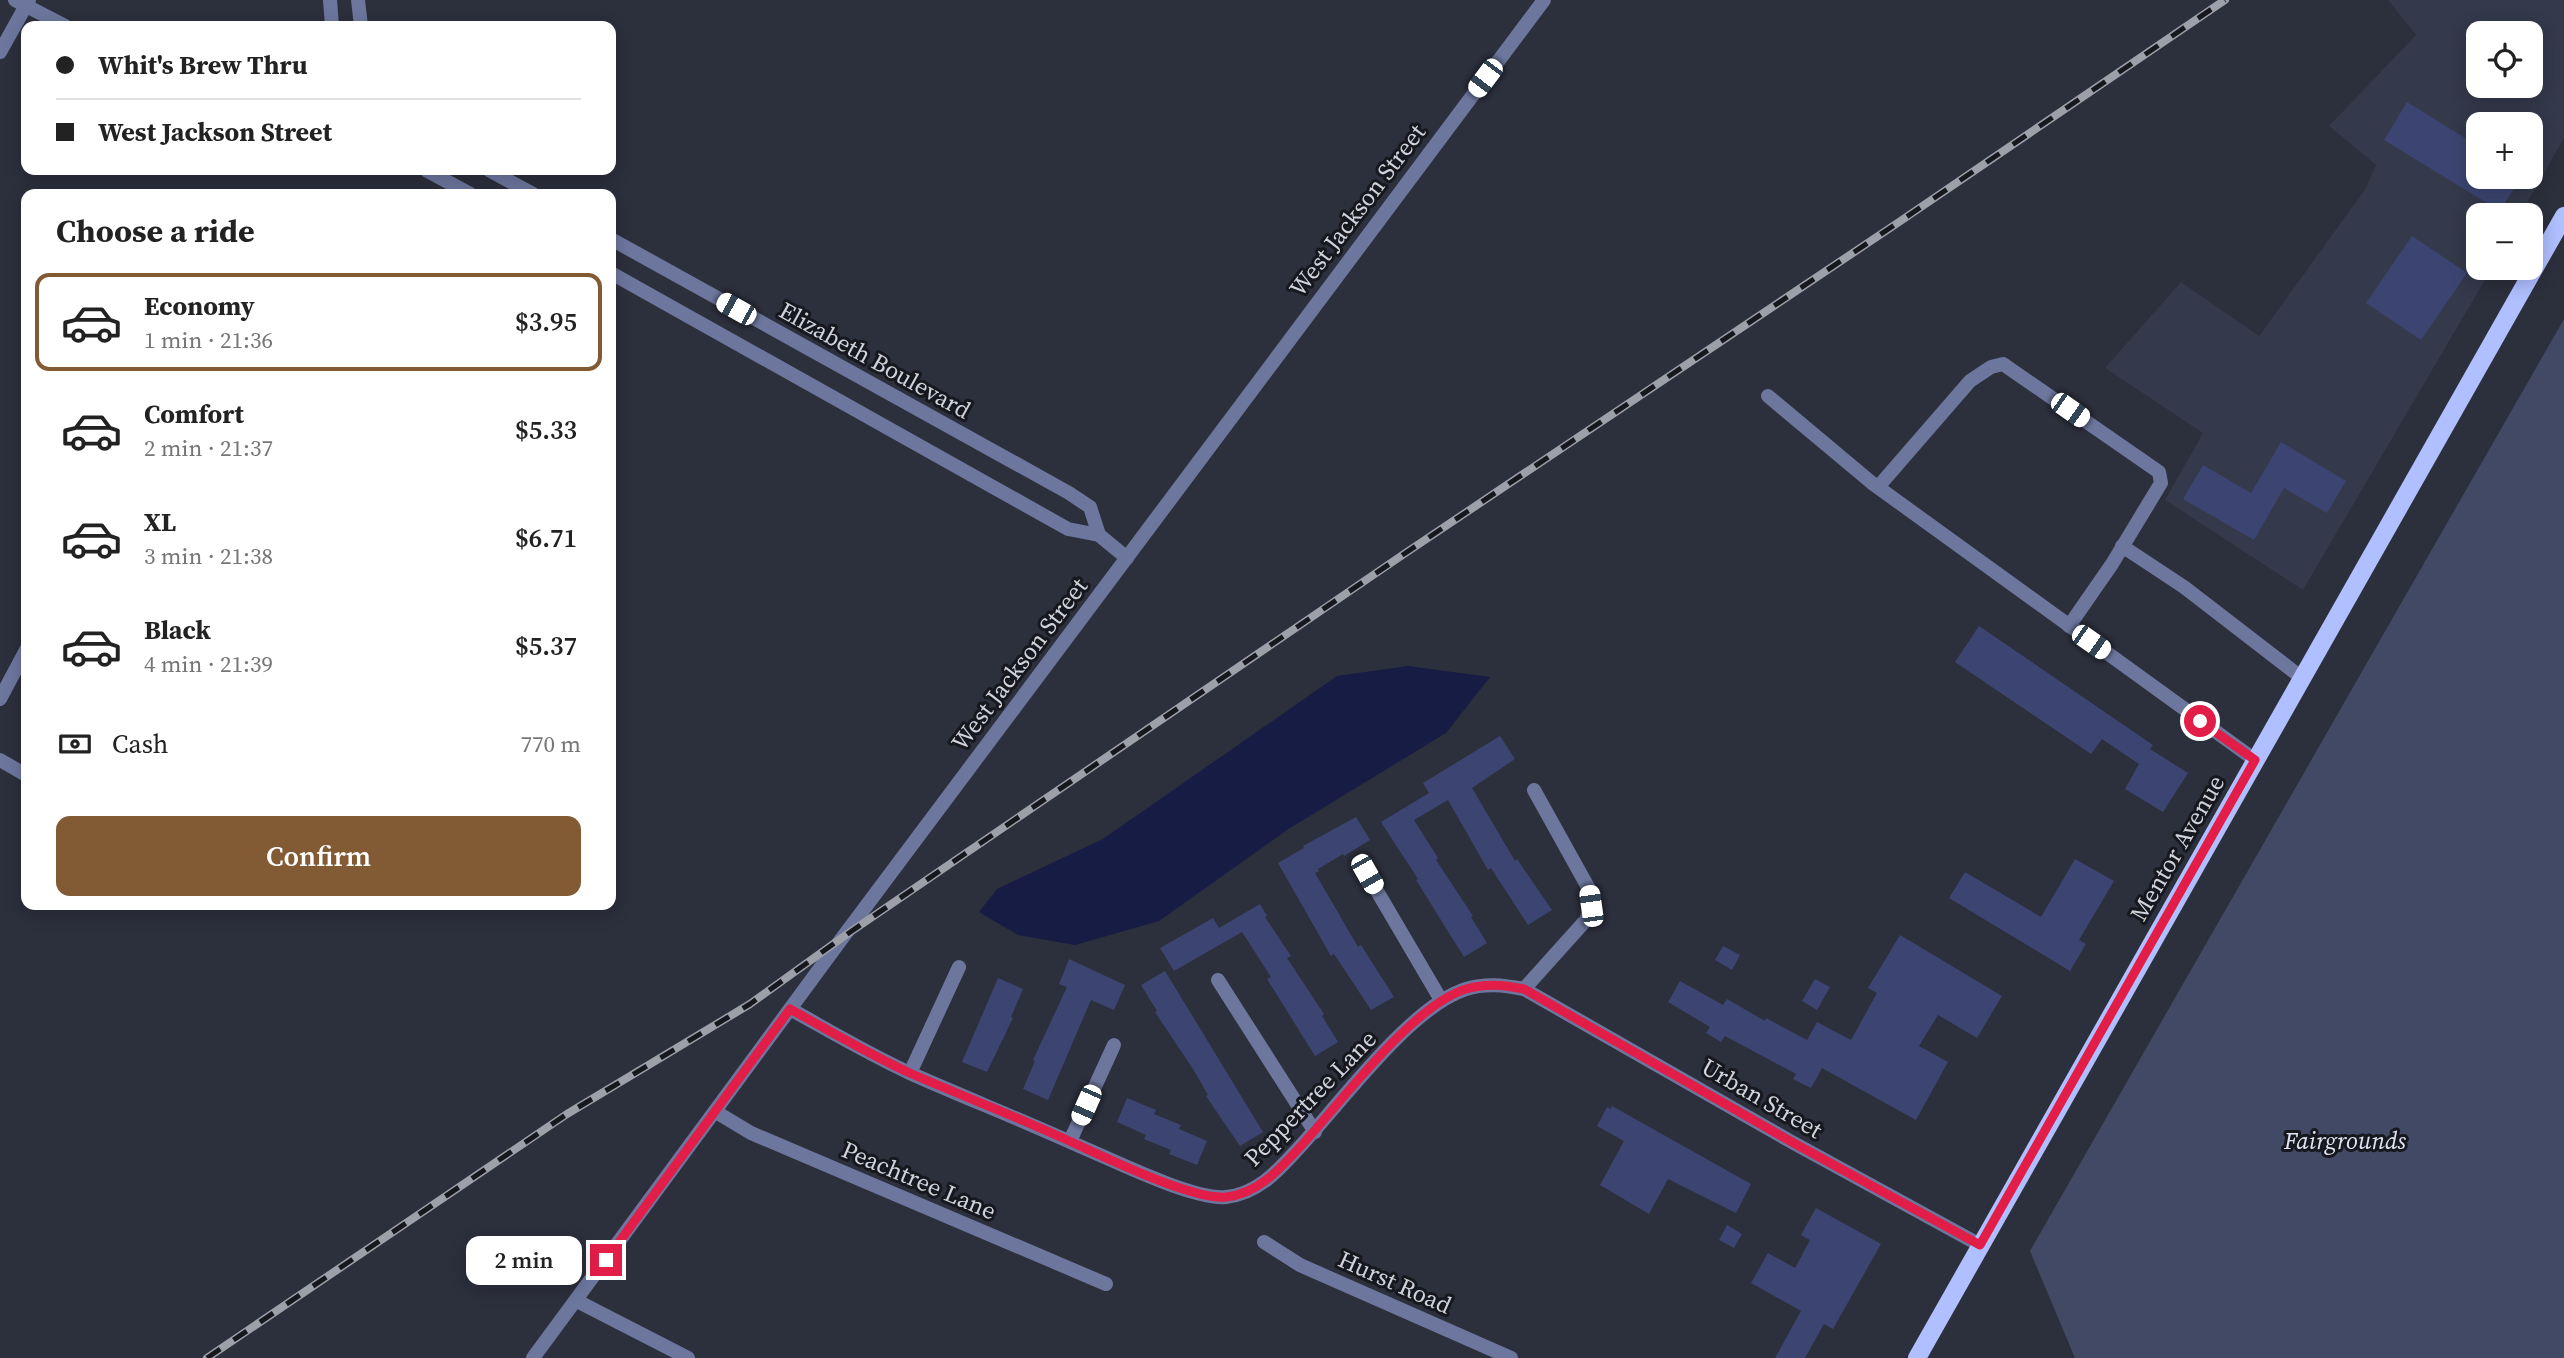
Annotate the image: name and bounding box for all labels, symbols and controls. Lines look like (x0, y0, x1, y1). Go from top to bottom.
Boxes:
map controls (2466, 21, 2543, 280)
button: locate (2466, 21, 2543, 98)
text: Whit's Brew Thru (98, 47, 308, 83)
car (1464, 55, 1507, 101)
button: + (2466, 112, 2543, 189)
text: West Jackson Street (98, 114, 332, 150)
street label: West Jackson Street (1281, 117, 1433, 303)
button: − (2466, 203, 2543, 280)
text: Choose a ride (56, 209, 255, 253)
text: Economy (144, 288, 255, 324)
car (713, 290, 760, 328)
icon: car (60, 291, 123, 354)
street label: Elizabeth Boulevard (773, 294, 977, 427)
text: $3.95 (515, 304, 577, 340)
text: 1 min · 21:36 (144, 324, 273, 356)
car (2047, 389, 2094, 431)
text: Comfort (144, 396, 244, 432)
icon: car (60, 399, 123, 462)
text: $5.33 (515, 412, 577, 448)
text: 2 min · 21:37 (144, 432, 273, 464)
text: XL (144, 504, 176, 540)
icon: car (60, 507, 123, 570)
text: $6.71 (515, 520, 577, 556)
text: 3 min · 21:38 (144, 540, 273, 572)
street label: West Jackson Street (943, 571, 1095, 757)
text: Black (144, 612, 211, 648)
icon: car (60, 615, 123, 678)
car (2068, 621, 2115, 663)
text: $5.37 (515, 628, 577, 664)
text: 4 min · 21:39 (144, 648, 273, 680)
route start (2184, 705, 2216, 737)
icon: cash (56, 725, 94, 763)
text: Cash (112, 726, 168, 762)
text: 770 m (520, 728, 581, 760)
street label: Mentor Avenue (2122, 769, 2232, 927)
button: Confirm (56, 816, 581, 896)
car (1348, 851, 1387, 897)
car (1578, 884, 1605, 928)
street label: Peppertree Lane (1237, 1023, 1383, 1173)
street label: Urban Street (1695, 1050, 1829, 1146)
car (1068, 1082, 1105, 1128)
park label: Fairgrounds (2283, 1124, 2406, 1157)
street label: Peachtree Lane (837, 1133, 1001, 1227)
callout: 2 min (466, 1236, 582, 1284)
street label: Hurst Road (1333, 1242, 1457, 1322)
text: 2 min (494, 1244, 554, 1276)
route end (590, 1244, 622, 1276)

